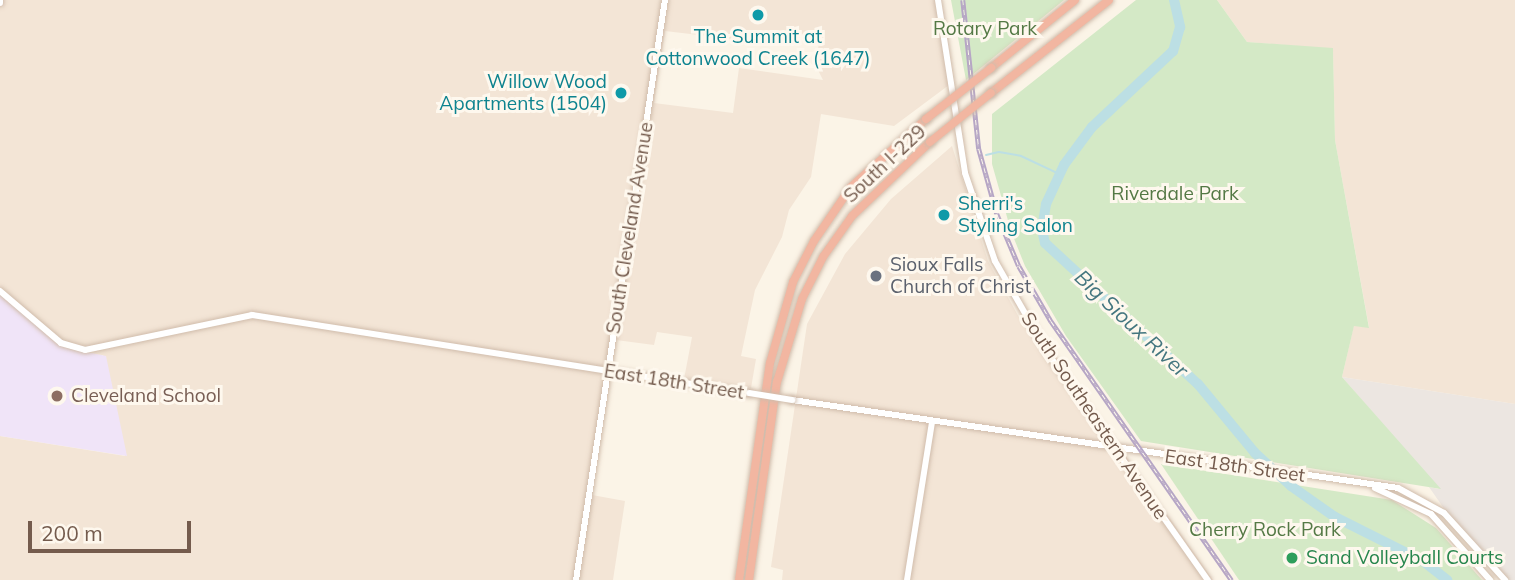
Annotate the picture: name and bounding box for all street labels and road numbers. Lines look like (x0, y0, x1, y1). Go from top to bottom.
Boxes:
street label: South I-229 (839, 120, 931, 208)
street label: South Cleveland Avenue (602, 121, 658, 335)
street label: South Southeastern Avenue (1016, 308, 1172, 524)
street label: East 18th Street (602, 360, 746, 404)
street label: East 18th Street (1163, 445, 1307, 487)

